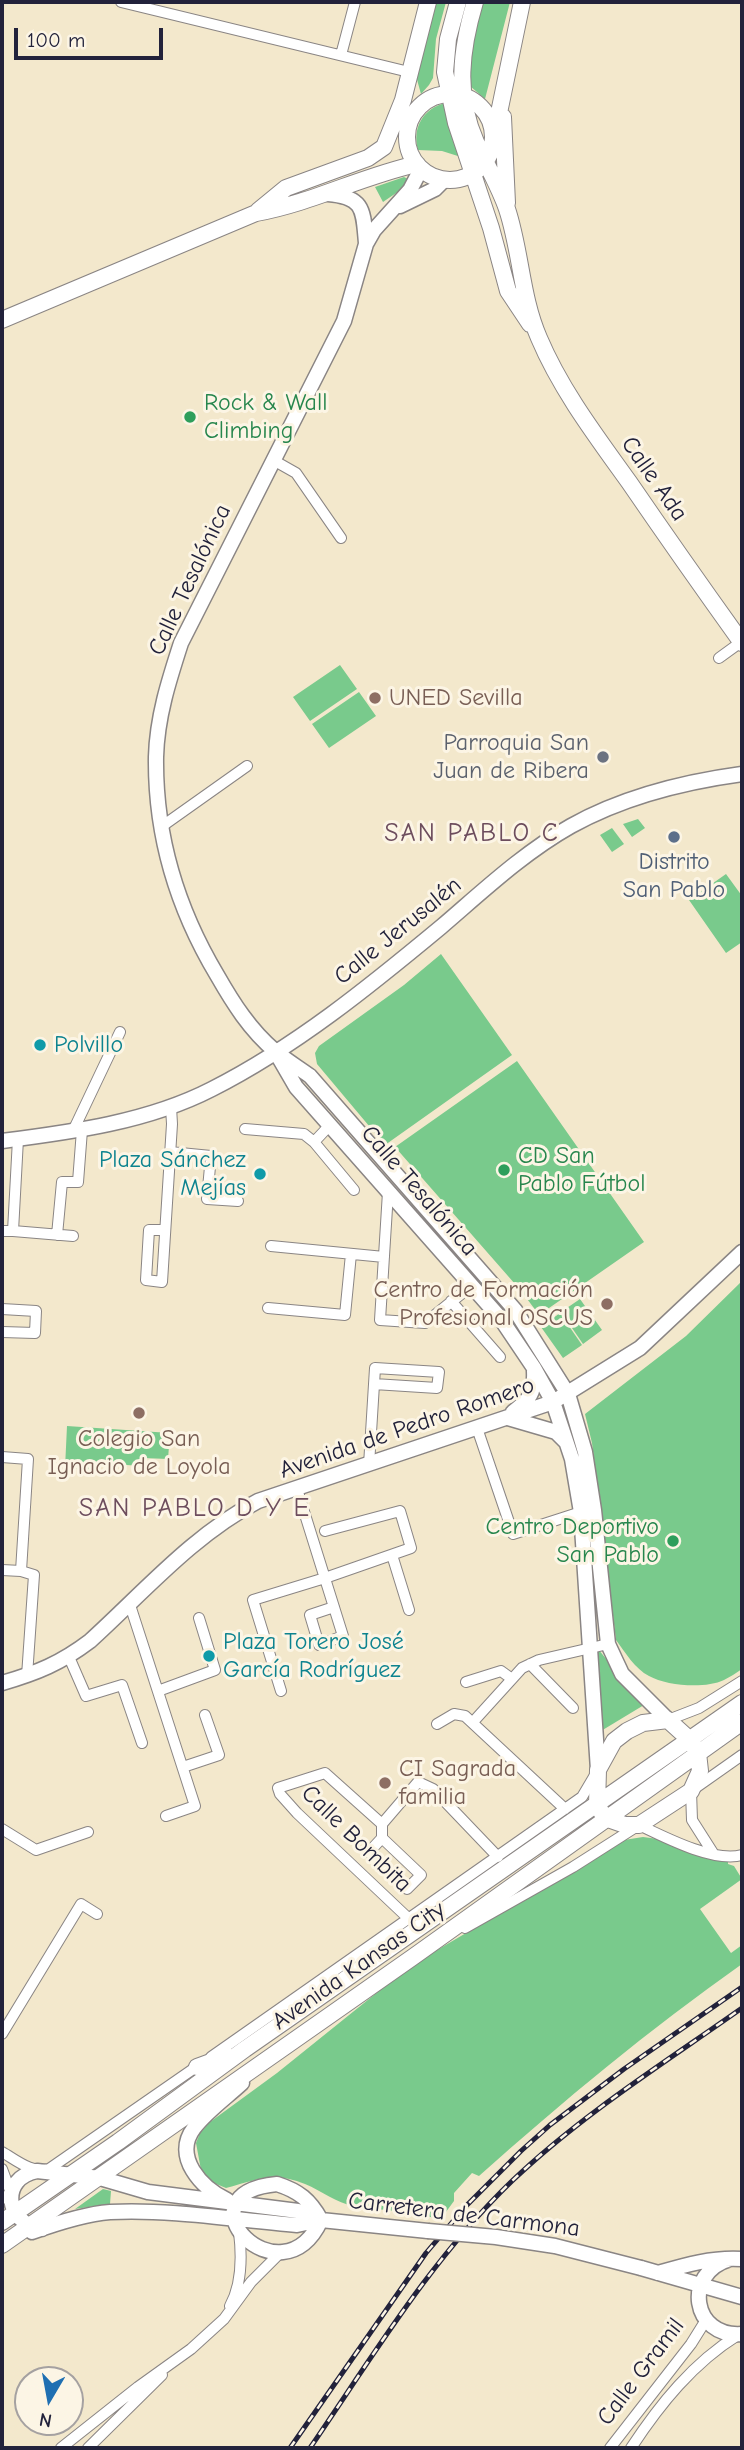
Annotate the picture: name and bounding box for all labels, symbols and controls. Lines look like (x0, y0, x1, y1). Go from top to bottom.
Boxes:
scale bar (18, 14, 166, 58)
text: 100 m (27, 28, 85, 52)
place label: Rock & Wall Climbing (204, 389, 327, 445)
marker: Rock & Wall Climbing (182, 409, 198, 425)
street label: Calle Ada (614, 431, 694, 527)
street label: Calle Tesalónica (142, 500, 238, 660)
place label: UNED Sevilla (389, 684, 523, 712)
marker: UNED Sevilla (367, 690, 383, 706)
place label: Parroquia San Juan de Ribera (433, 729, 589, 785)
marker: Parroquia San Juan de Ribera (595, 749, 611, 765)
district label: SAN PABLO C (386, 818, 558, 850)
marker: Distrito San Pablo (666, 829, 682, 845)
place label: Distrito San Pablo (623, 848, 725, 904)
street label: Calle Jerusalén (329, 871, 467, 991)
place label: Polvillo (54, 1031, 123, 1059)
marker: Polvillo (32, 1037, 48, 1053)
street label: Calle Tesalónica (355, 1120, 483, 1262)
place label: CD San Pablo Fútbol (518, 1142, 645, 1198)
place label: Plaza Sánchez Mejías (99, 1146, 246, 1202)
marker: CD San Pablo Fútbol (496, 1162, 512, 1178)
marker: Plaza Sánchez Mejías (252, 1166, 268, 1182)
place label: Centro de Formación Profesional OSCUS (374, 1276, 593, 1332)
marker: Centro de Formación Profesional OSCUS (599, 1296, 615, 1312)
street label: Avenida de Pedro Romero (276, 1371, 538, 1485)
marker: Colegio San Ignacio de Loyola (131, 1405, 147, 1421)
place label: Colegio San Ignacio de Loyola (47, 1425, 231, 1481)
district label: SAN PABLO D Y E (81, 1493, 309, 1525)
place label: Centro Deportivo San Pablo (486, 1513, 659, 1569)
marker: Centro Deportivo San Pablo (665, 1533, 681, 1549)
place label: Plaza Torero José García Rodríguez (223, 1628, 404, 1684)
marker: Plaza Torero José García Rodríguez (201, 1648, 217, 1664)
place label: CI Sagrada familia (399, 1755, 516, 1811)
marker: CI Sagrada familia (377, 1775, 393, 1791)
street label: Calle Bombita (295, 1779, 417, 1899)
street label: Avenida Kansas City (267, 1896, 451, 2036)
street label: Carretera de Carmona (347, 2187, 581, 2243)
street label: Calle Gramil (591, 2313, 691, 2431)
north arrow (14, 2366, 84, 2436)
text: N (38, 2408, 54, 2432)

